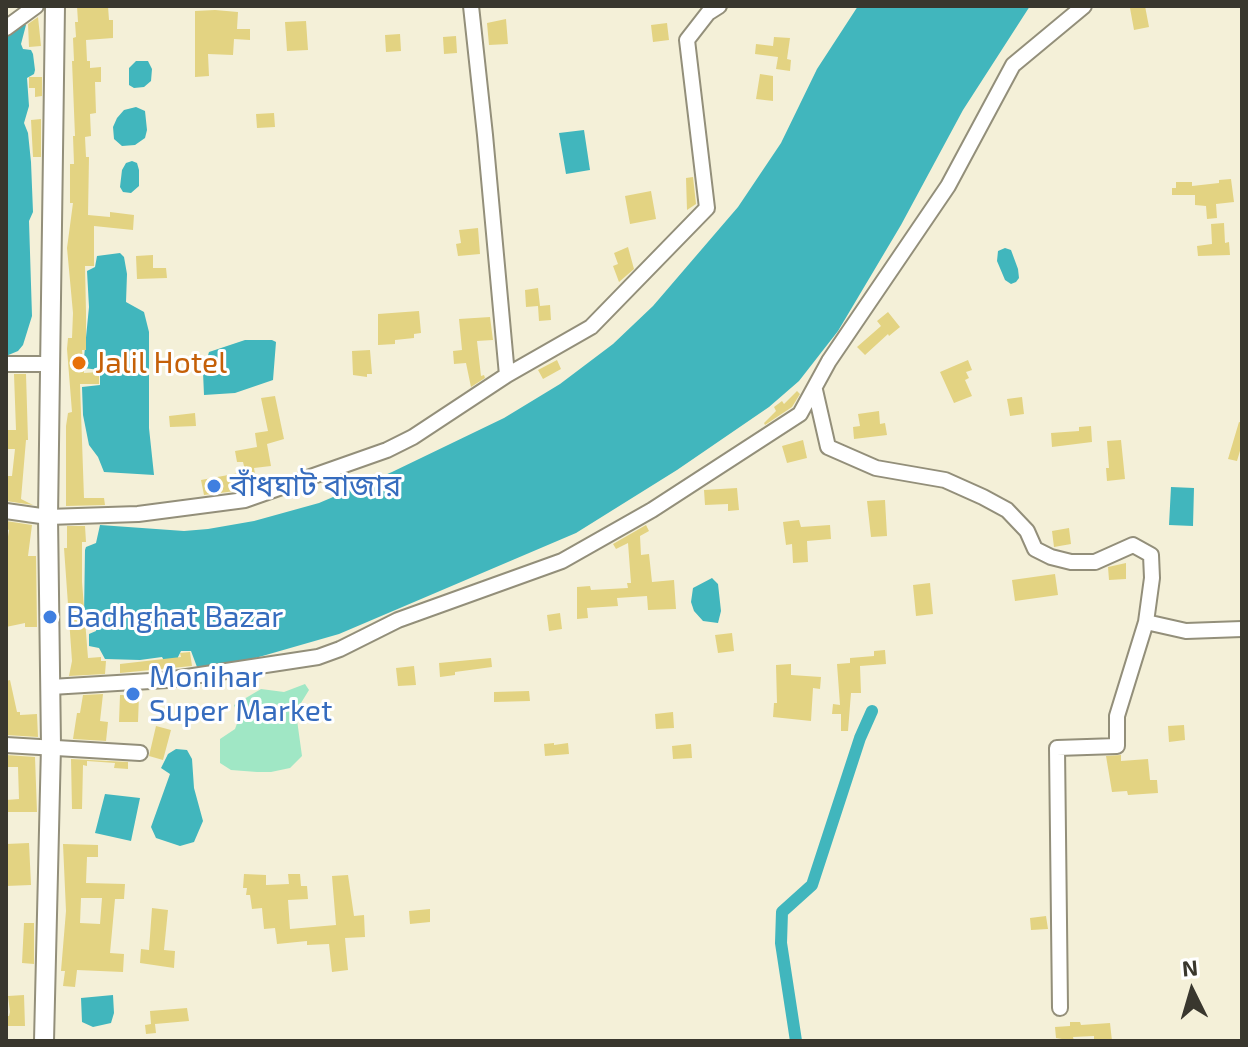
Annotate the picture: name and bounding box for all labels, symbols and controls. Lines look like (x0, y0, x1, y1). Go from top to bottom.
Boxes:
place label: Jalil Hotel (95, 345, 227, 381)
marker: Jalil Hotel (70, 354, 88, 372)
place label: বাঁধঘাট বাজার (230, 468, 401, 504)
marker: বাঁধঘাট বাজার (205, 477, 223, 495)
place label: Badhghat Bazar (66, 599, 283, 635)
marker: Badhghat Bazar (41, 608, 59, 626)
place label: Monihar Super Market (149, 659, 332, 730)
marker: Monihar Super Market (124, 685, 142, 703)
north arrow (1152, 951, 1232, 1031)
text: N (1181, 953, 1199, 981)

